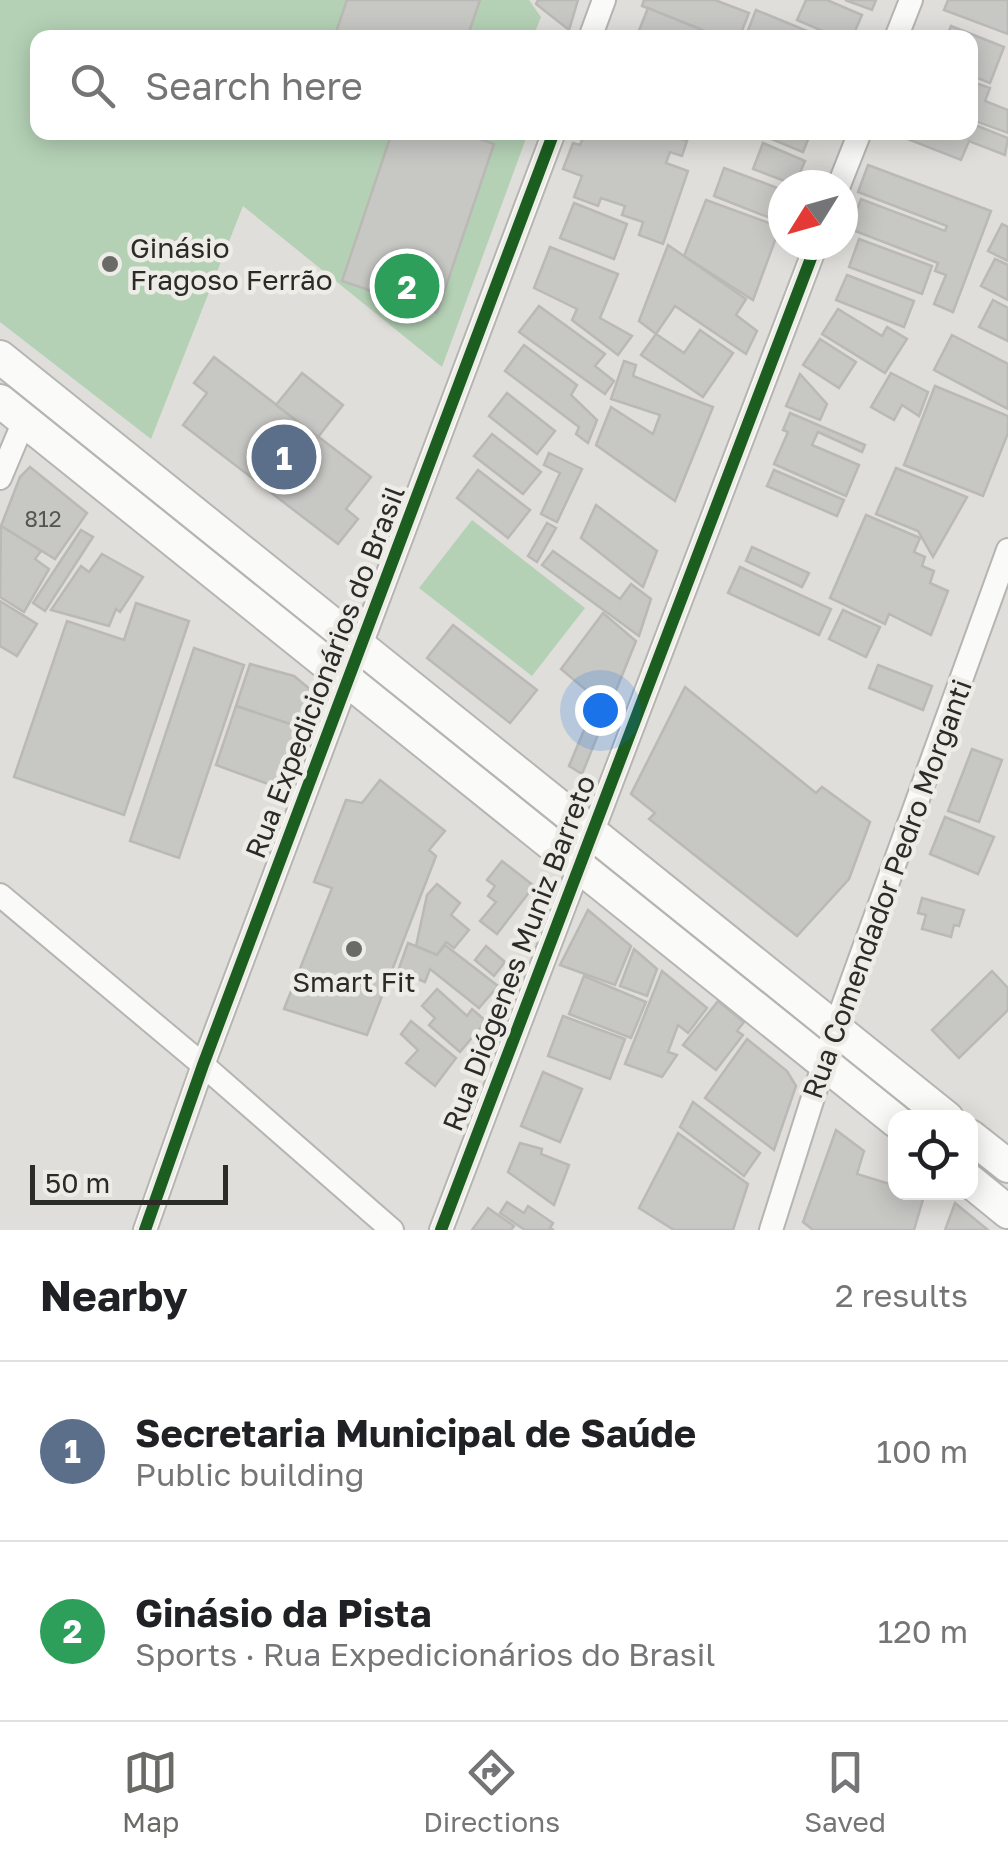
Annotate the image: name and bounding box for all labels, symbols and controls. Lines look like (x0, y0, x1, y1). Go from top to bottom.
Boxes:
search box (30, 30, 978, 140)
icon: search (65, 58, 120, 113)
text: Search here (145, 63, 363, 108)
north arrow (768, 170, 858, 260)
place label: Ginásio Fragoso Ferrão (130, 231, 333, 296)
pin: 2 (374, 248, 440, 324)
marker: Ginásio Fragoso Ferrão (99, 253, 121, 275)
pin: 1 (252, 420, 316, 494)
street label: Rua Expedicionários do Brasil (238, 481, 411, 863)
house number: 812 (25, 505, 61, 532)
street label: Rua Comendador Pedro Morganti (795, 675, 978, 1103)
your location (575, 685, 626, 736)
street label: Rua Diógenes Muniz Barreto (435, 770, 602, 1135)
marker: Smart Fit (343, 938, 365, 960)
place label: Smart Fit (292, 965, 416, 998)
map controls (888, 1110, 978, 1200)
button: locate (888, 1110, 978, 1200)
scale bar (30, 1160, 228, 1204)
text: 50 m (45, 1166, 110, 1199)
text: Nearby (40, 1270, 188, 1320)
text: 2 results (835, 1276, 968, 1314)
text: Secretaria Municipal de Saúde (135, 1410, 696, 1455)
text: 1 (64, 1432, 81, 1470)
text: 100 m (876, 1432, 968, 1470)
text: Public building (135, 1455, 364, 1493)
text: Ginásio da Pista (135, 1590, 431, 1635)
text: 2 (63, 1612, 82, 1650)
text: 120 m (878, 1612, 968, 1650)
text: Sports · Rua Expedicionários do Brasil (135, 1635, 716, 1673)
tab: Map (122, 1745, 179, 1838)
tab: Directions (423, 1745, 560, 1838)
tab: Saved (804, 1745, 886, 1838)

